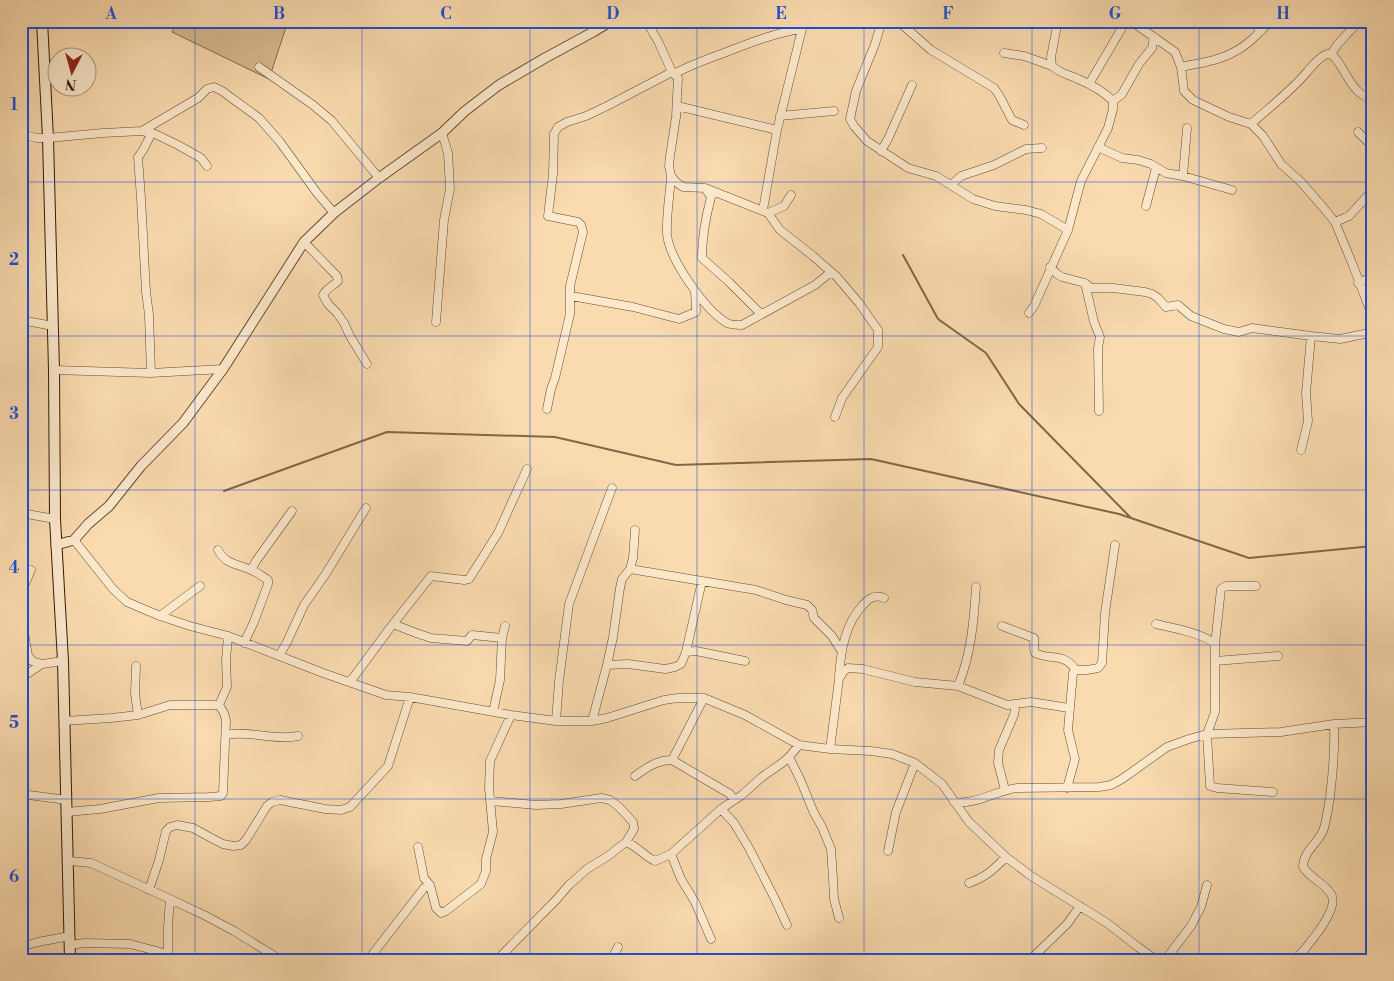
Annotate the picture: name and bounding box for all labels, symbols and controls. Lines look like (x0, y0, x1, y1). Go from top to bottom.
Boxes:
text: A (104, 4, 117, 24)
text: B (273, 4, 285, 24)
text: C (440, 4, 452, 24)
text: D (607, 4, 620, 24)
text: E (775, 4, 787, 24)
text: F (942, 4, 954, 24)
text: G (1109, 4, 1122, 24)
text: H (1276, 4, 1290, 24)
north arrow (48, 48, 98, 98)
text: N (64, 74, 77, 93)
text: 1 (10, 95, 18, 115)
text: 2 (9, 250, 19, 270)
text: 3 (9, 404, 19, 424)
text: 4 (9, 558, 20, 578)
text: 5 (9, 713, 19, 733)
text: 6 (9, 867, 19, 887)

